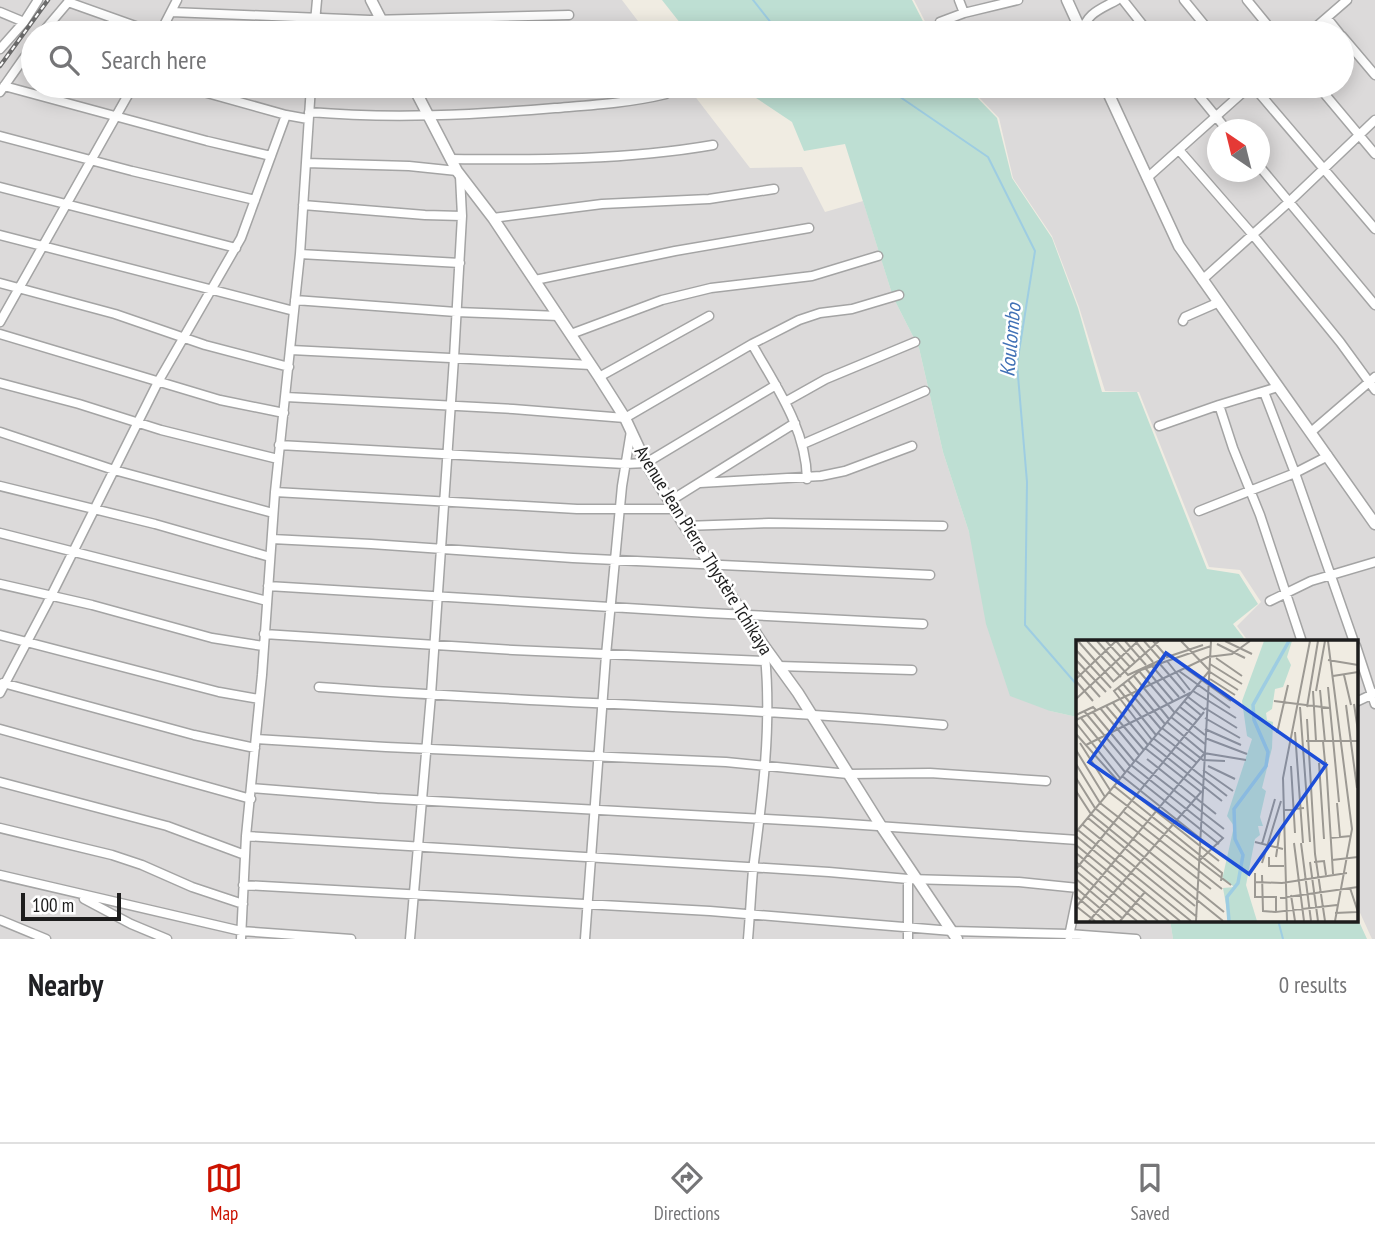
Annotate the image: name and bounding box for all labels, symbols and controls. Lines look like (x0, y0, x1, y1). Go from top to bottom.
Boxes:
search box (21, 21, 1354, 98)
icon: search (45, 41, 83, 79)
text: Search here (101, 43, 207, 76)
north arrow (1207, 119, 1270, 182)
water label: Koulombo (993, 300, 1027, 378)
street label: Avenue Jean Pierre Thystère Tchikaya (630, 441, 778, 659)
inset map (1076, 640, 1358, 922)
scale bar (21, 890, 121, 922)
text: 100 m (32, 893, 74, 917)
text: Nearby (28, 965, 103, 1004)
text: 0 results (1279, 970, 1347, 999)
tab: Map (205, 1159, 243, 1225)
tab: Directions (654, 1159, 720, 1225)
tab: Saved (1131, 1159, 1170, 1225)

